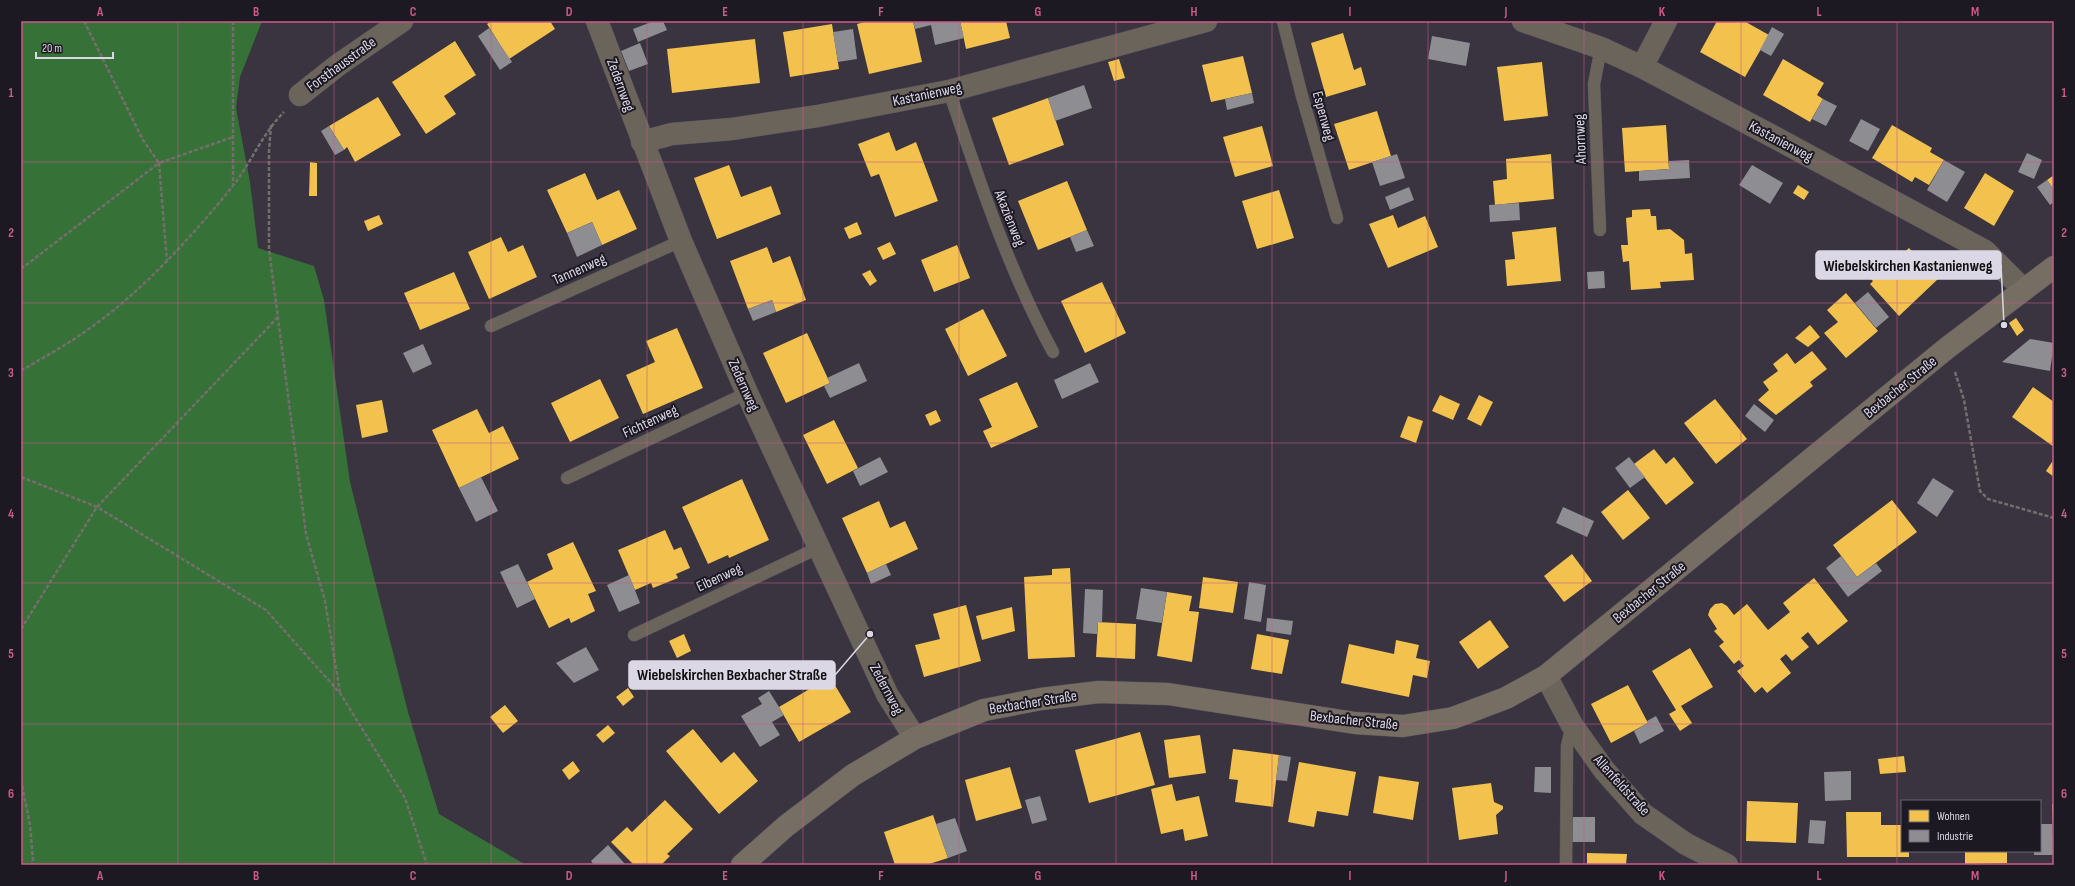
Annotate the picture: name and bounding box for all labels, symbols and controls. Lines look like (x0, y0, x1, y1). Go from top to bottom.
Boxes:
text: A (96, 4, 104, 20)
text: B (253, 4, 259, 20)
text: C (410, 4, 417, 20)
text: D (566, 4, 573, 20)
text: E (722, 4, 728, 20)
text: F (878, 4, 884, 20)
text: G (1035, 4, 1042, 20)
text: H (1191, 4, 1198, 20)
text: I (1349, 4, 1352, 20)
text: J (1504, 4, 1508, 20)
text: K (1659, 4, 1666, 20)
text: L (1816, 4, 1822, 20)
text: M (1971, 4, 1979, 20)
street label: Forsthausstraße (303, 33, 380, 96)
scale bar (36, 34, 113, 60)
text: 20 m (42, 41, 62, 56)
street label: Zedernweg (602, 56, 639, 114)
street label: Kastanienweg (891, 78, 963, 111)
text: 1 (8, 85, 14, 101)
text: 1 (2061, 85, 2067, 101)
street label: Espenweg (1308, 89, 1339, 143)
street label: Ahornweg (1570, 113, 1591, 165)
street label: Kastanienweg (1745, 117, 1816, 166)
street label: Akazienweg (989, 186, 1029, 249)
text: 2 (8, 225, 14, 241)
text: 2 (2061, 225, 2067, 241)
street label: Tannenweg (550, 249, 609, 290)
callout: Wiebelskirchen Kastanienweg (1816, 251, 2001, 279)
text: Wiebelskirchen Kastanienweg (1823, 257, 1993, 276)
street label: Bexbacher Straße (1860, 352, 1941, 423)
street label: Zedernweg (724, 356, 763, 414)
text: 3 (8, 365, 14, 381)
text: 3 (2061, 365, 2067, 381)
street label: Fichtenweg (620, 400, 681, 442)
text: 4 (8, 506, 14, 522)
text: 4 (2061, 506, 2067, 522)
street label: Bexbacher Straße (1609, 557, 1690, 628)
street label: Eibenweg (693, 559, 745, 596)
text: 5 (8, 646, 14, 662)
text: 5 (2061, 646, 2067, 662)
street label: Zedernweg (865, 660, 908, 718)
callout: Wiebelskirchen Bexbacher Straße (629, 661, 835, 689)
text: Wiebelskirchen Bexbacher Straße (637, 666, 827, 685)
street label: Bexbacher Straße (988, 686, 1078, 719)
street label: Bexbacher Straße (1309, 706, 1399, 735)
street label: Allenfeldstraße (1589, 750, 1654, 820)
text: 6 (8, 786, 14, 802)
text: 6 (2061, 786, 2067, 802)
legend (1901, 800, 2041, 852)
text: Wohnen (1937, 809, 1970, 824)
text: Industrie (1937, 829, 1973, 844)
text: A (96, 868, 104, 884)
text: B (253, 868, 259, 884)
text: C (410, 868, 417, 884)
text: D (566, 868, 573, 884)
text: E (722, 868, 728, 884)
text: F (878, 868, 884, 884)
text: G (1035, 868, 1042, 884)
text: H (1191, 868, 1198, 884)
text: I (1349, 868, 1352, 884)
text: J (1504, 868, 1508, 884)
text: K (1659, 868, 1666, 884)
text: L (1816, 868, 1822, 884)
text: M (1971, 868, 1979, 884)

